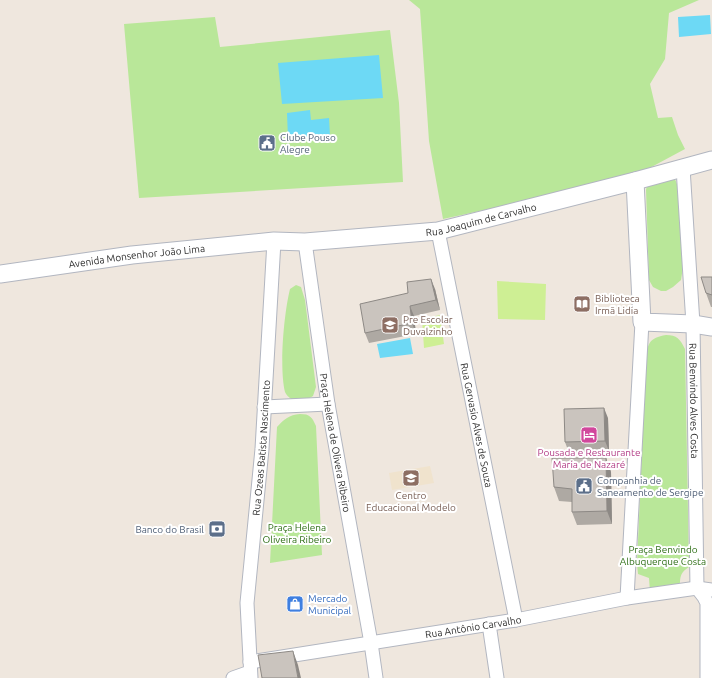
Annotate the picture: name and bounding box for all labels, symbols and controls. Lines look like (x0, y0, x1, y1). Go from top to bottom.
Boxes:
place label: Clube Pouso Alegre (280, 132, 336, 155)
public building icon: Clube Pouso Alegre (257, 133, 277, 153)
street label: Rua Joaquim de Carvalho (425, 201, 538, 238)
street label: Avenida Monsenhor João Lima (68, 243, 205, 270)
place label: Biblioteca Irmã Lidia (595, 293, 640, 316)
library icon: Biblioteca Irmã Lidia (572, 294, 592, 314)
place label: Pre Escolar Duvalzinho (403, 314, 453, 337)
school or university icon: Pre Escolar Duvalzinho (380, 315, 400, 335)
street label: Rua Benvindo Alves Costa (687, 343, 700, 459)
street label: Rua Gervasio Alves de Souza (459, 362, 494, 489)
street label: Praça Helena de Olivera Ribeiro (318, 372, 352, 513)
street label: Rua Ozeas Batista Nascimento (251, 380, 272, 516)
hotel icon: Pousada e Restaurante Maria de Nazaré (579, 425, 599, 445)
place label: Pousada e Restaurante Maria de Nazaré (538, 447, 640, 470)
school or university icon: Centro Educacional Modelo (401, 468, 421, 488)
place label: Companhia de Saneamento de Sergipe (597, 475, 703, 498)
public building icon: Companhia de Saneamento de Sergipe (574, 476, 594, 496)
place label: Centro Educacional Modelo (366, 490, 456, 513)
bank icon: Banco do Brasil (207, 519, 227, 539)
park label: Praça Helena Oliveira Ribeiro (263, 522, 332, 545)
place label: Banco do Brasil (135, 524, 204, 535)
park label: Praça Benvindo Albuquerque Costa (620, 544, 706, 567)
place label: Mercado Municipal (308, 593, 352, 616)
shop icon: Mercado Municipal (285, 594, 305, 614)
street label: Rua Antônio Carvalho (424, 614, 523, 640)

